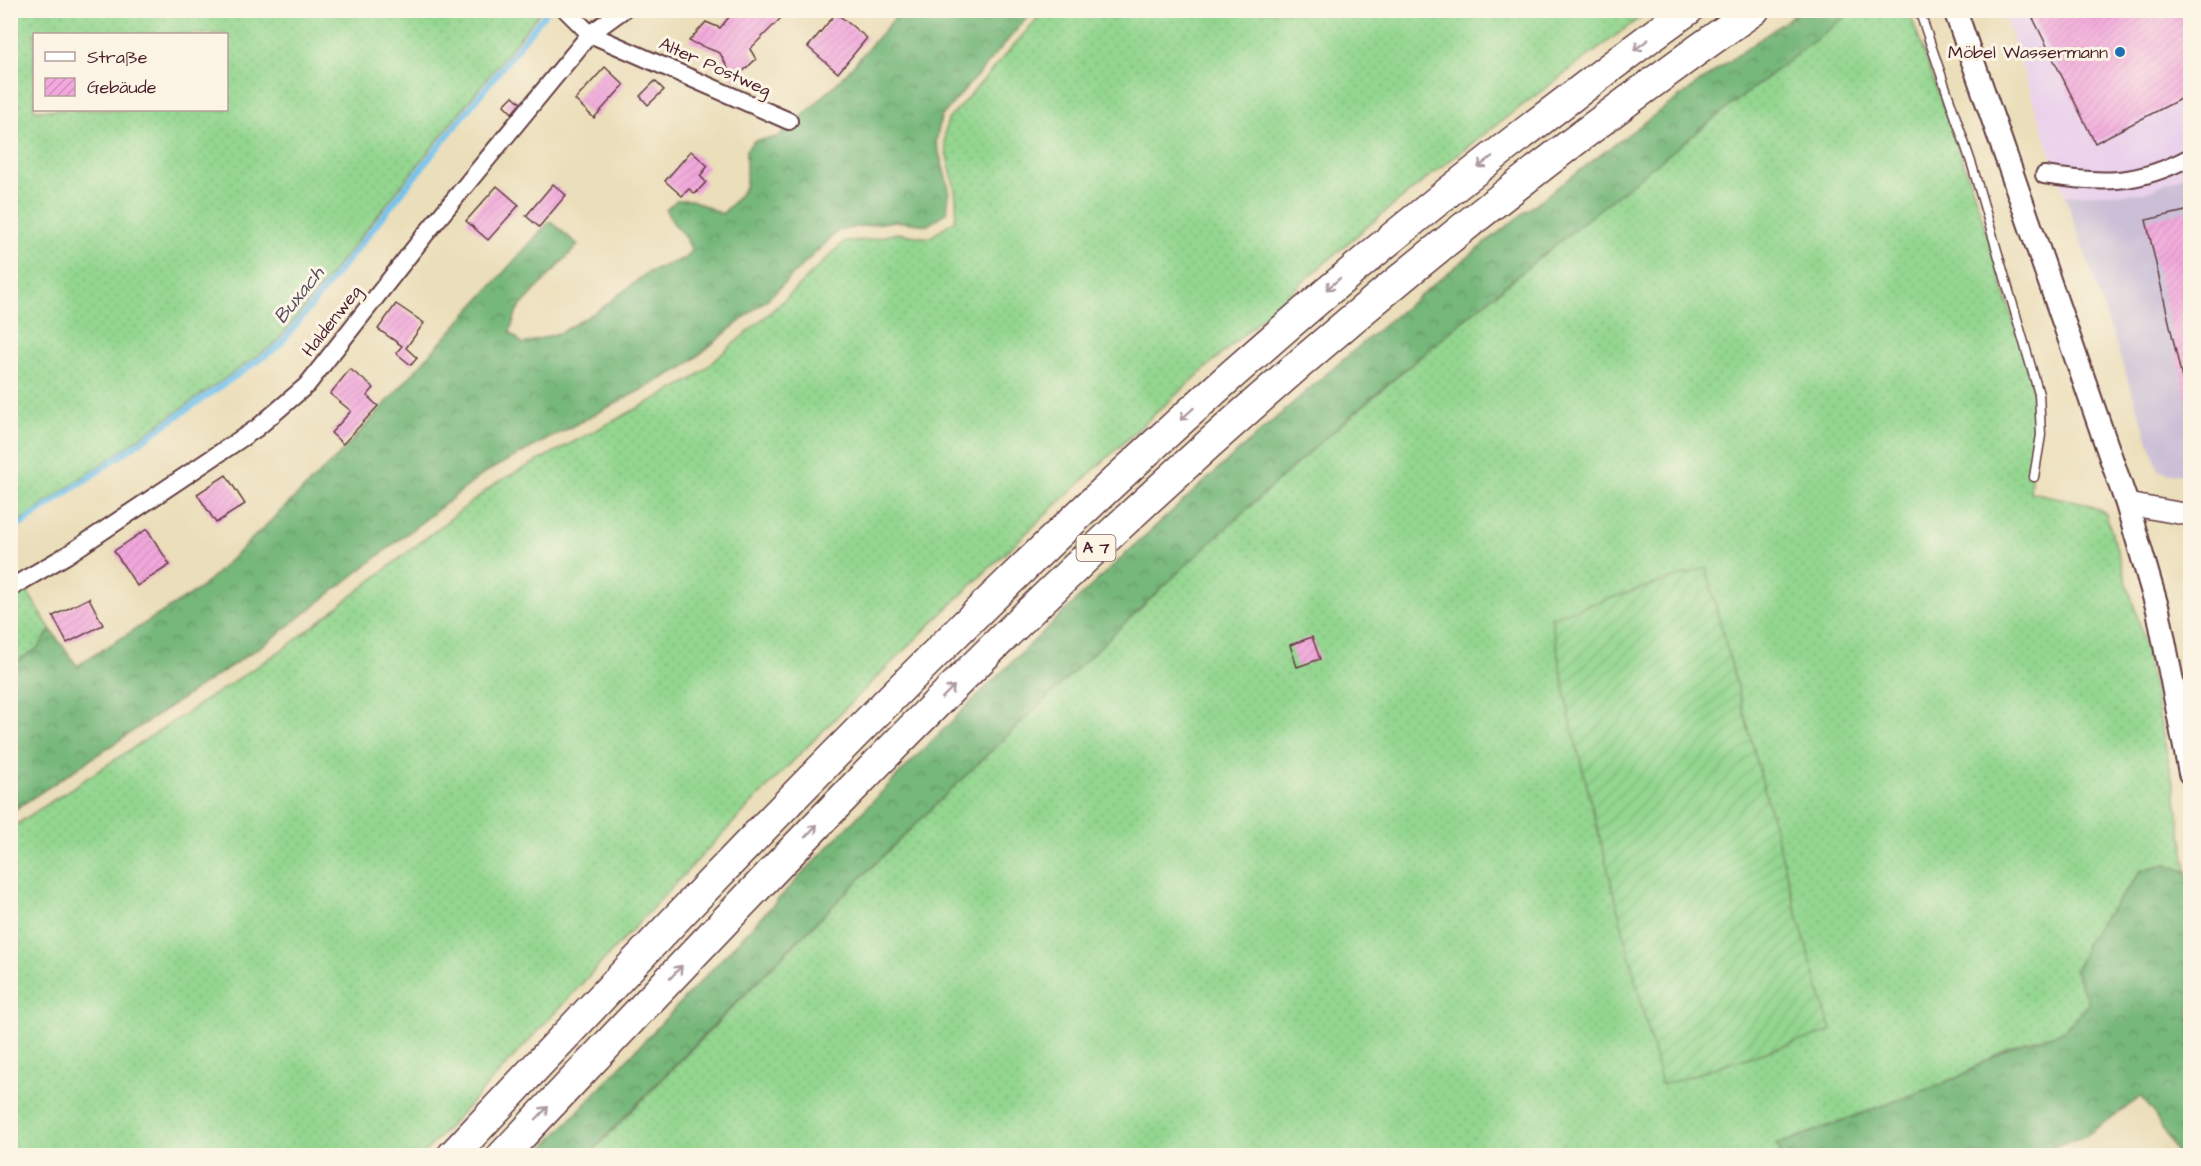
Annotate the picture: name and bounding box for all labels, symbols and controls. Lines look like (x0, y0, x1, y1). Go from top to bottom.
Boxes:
street label: Alter Postweg (655, 31, 775, 104)
legend (33, 33, 228, 111)
one-way arrow (1633, 38, 1649, 51)
place label: Möbel Wassermann (1948, 40, 2108, 65)
text: Straße (87, 45, 148, 70)
marker: Möbel Wassermann (2113, 45, 2127, 59)
text: Gebäude (87, 75, 157, 100)
one-way arrow (1478, 156, 1494, 169)
water label: Buxach (267, 259, 332, 330)
one-way arrow (1325, 278, 1341, 291)
street label: Haldenweg (296, 280, 369, 363)
one-way arrow (1180, 407, 1195, 421)
road number: A 7 (1076, 535, 1116, 561)
one-way arrow (940, 685, 955, 700)
one-way arrow (804, 823, 818, 838)
one-way arrow (669, 964, 684, 979)
one-way arrow (535, 1106, 549, 1121)

